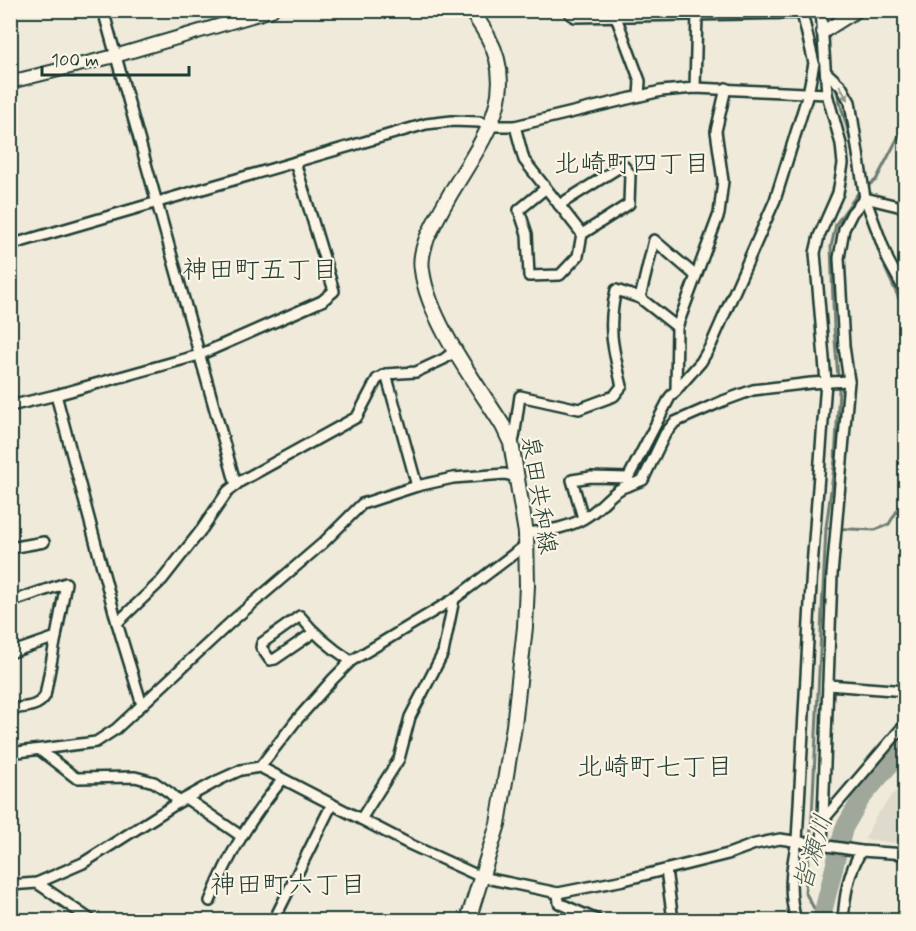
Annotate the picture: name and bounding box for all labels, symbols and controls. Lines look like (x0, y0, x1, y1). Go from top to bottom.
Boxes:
scale bar (42, 39, 189, 77)
text: 100 m (51, 49, 99, 73)
one-way arrow (839, 85, 850, 101)
district label: 北崎町四丁目 (554, 148, 710, 182)
district label: 神田町五丁目 (182, 254, 338, 288)
street label: 泉田共和線 (513, 433, 563, 557)
district label: 北崎町七丁目 (577, 751, 733, 785)
water label: 皆瀬川 (786, 811, 842, 895)
district label: 神田町六丁目 (210, 869, 366, 903)

